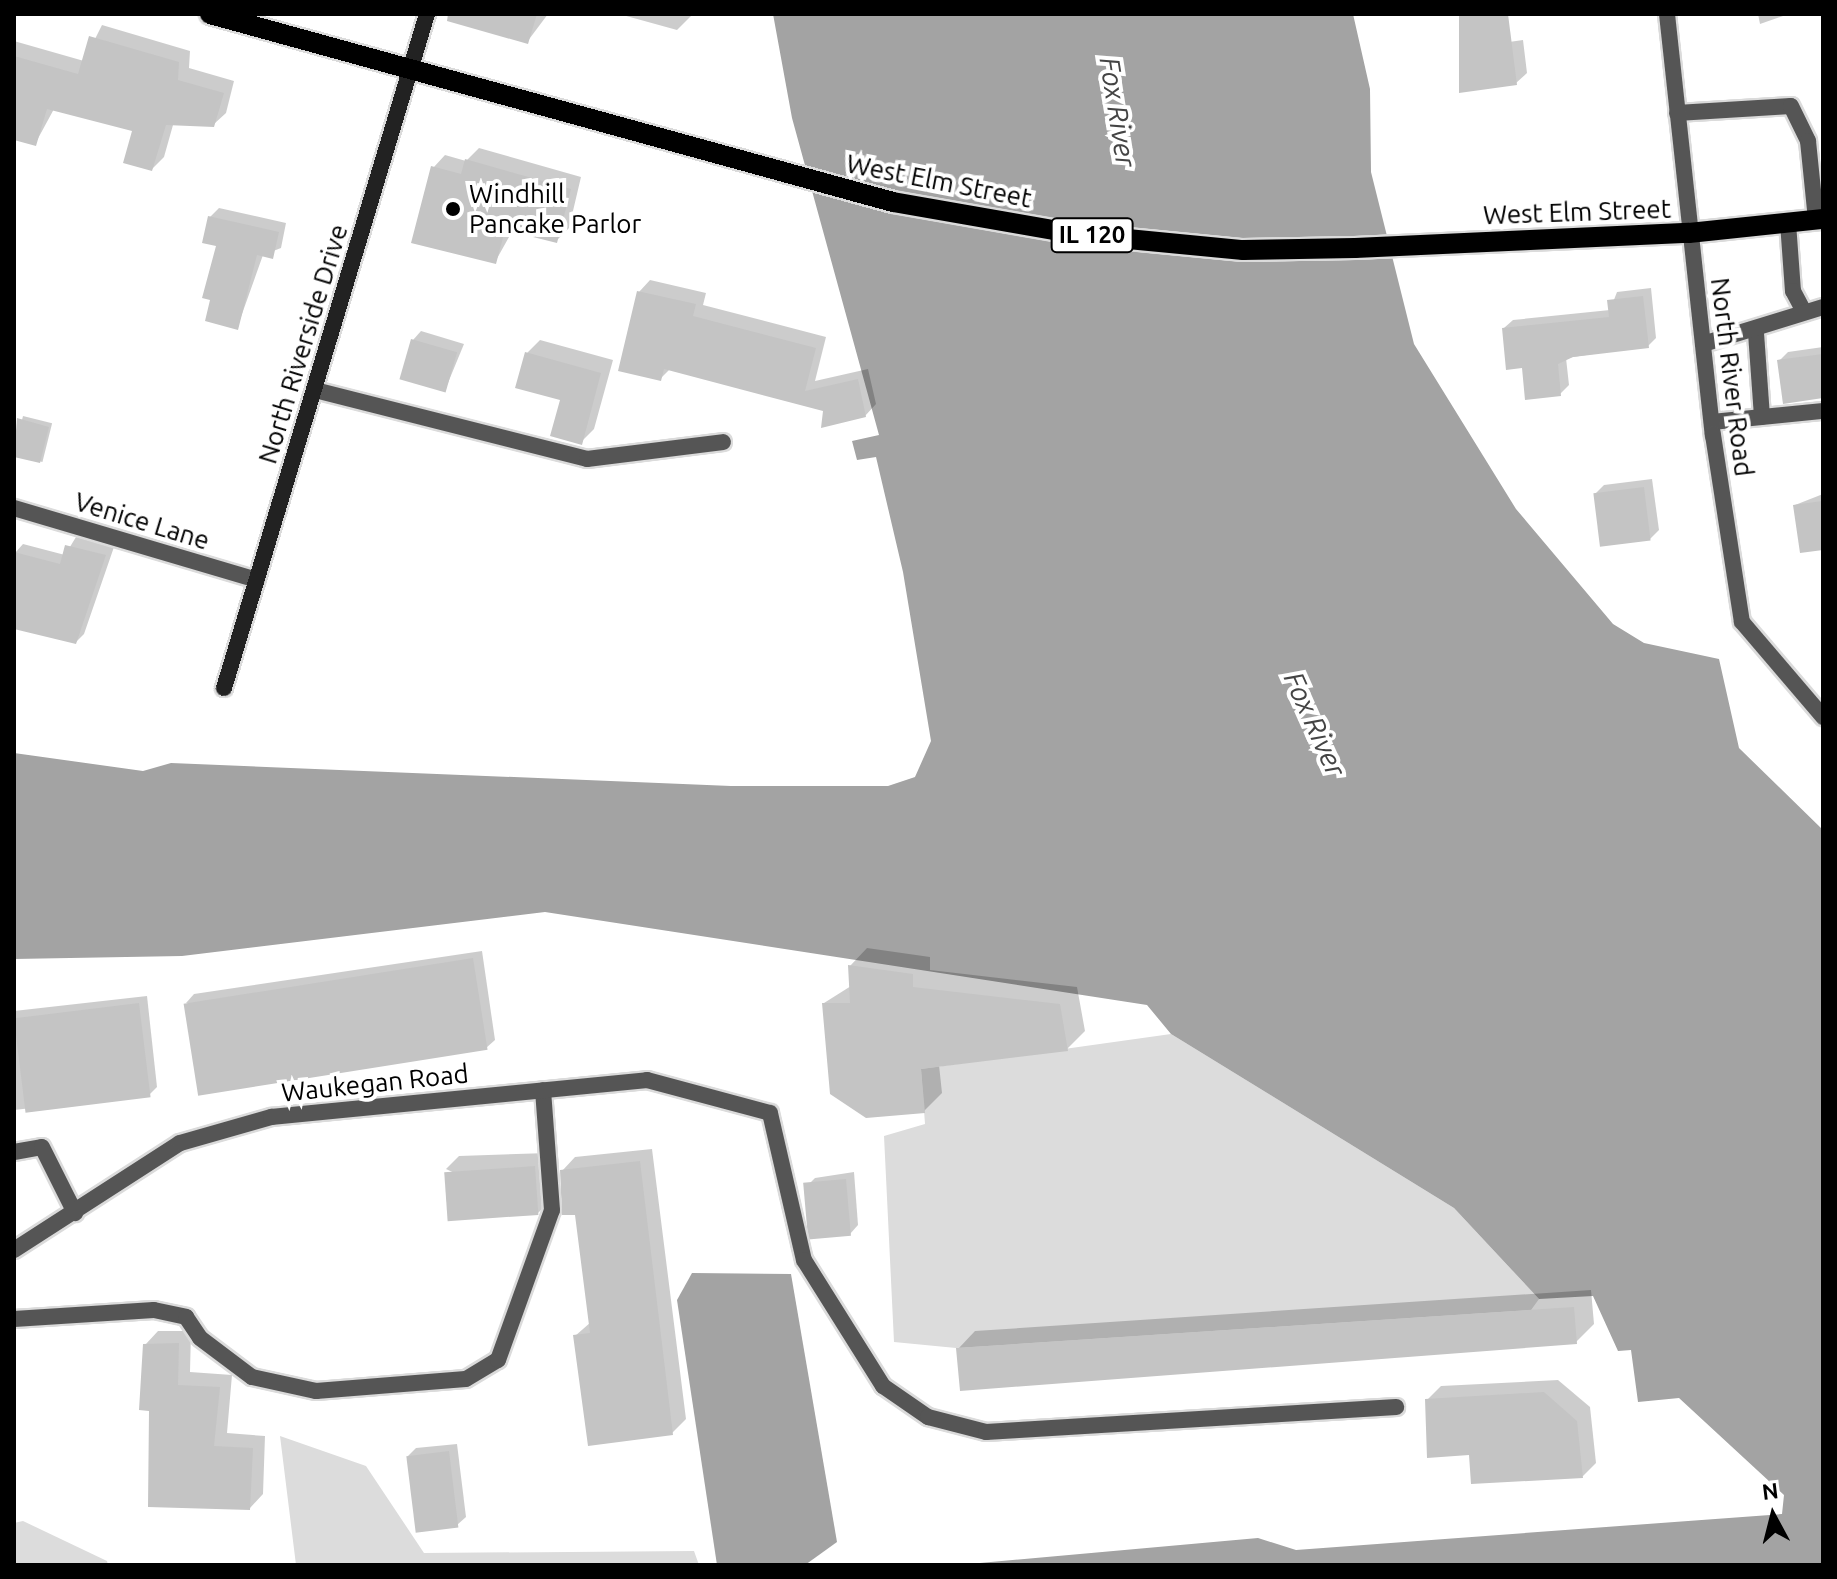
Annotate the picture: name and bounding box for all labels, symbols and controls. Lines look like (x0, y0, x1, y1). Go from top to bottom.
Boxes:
water label: Fox River (1093, 54, 1143, 170)
street label: West Elm Street (844, 148, 1034, 214)
place label: Windhill Pancake Parlor (469, 178, 641, 240)
street label: West Elm Street (1483, 193, 1671, 231)
marker: Windhill Pancake Parlor (444, 200, 462, 218)
road number: IL 120 (1050, 215, 1134, 255)
street label: North Riverside Drive (252, 221, 354, 467)
street label: North River Road (1704, 276, 1760, 478)
street label: Venice Lane (71, 486, 213, 556)
water label: Fox River (1277, 666, 1353, 782)
street label: Waukegan Road (280, 1058, 470, 1108)
north arrow (1733, 1475, 1813, 1555)
text: N (1760, 1477, 1780, 1504)

